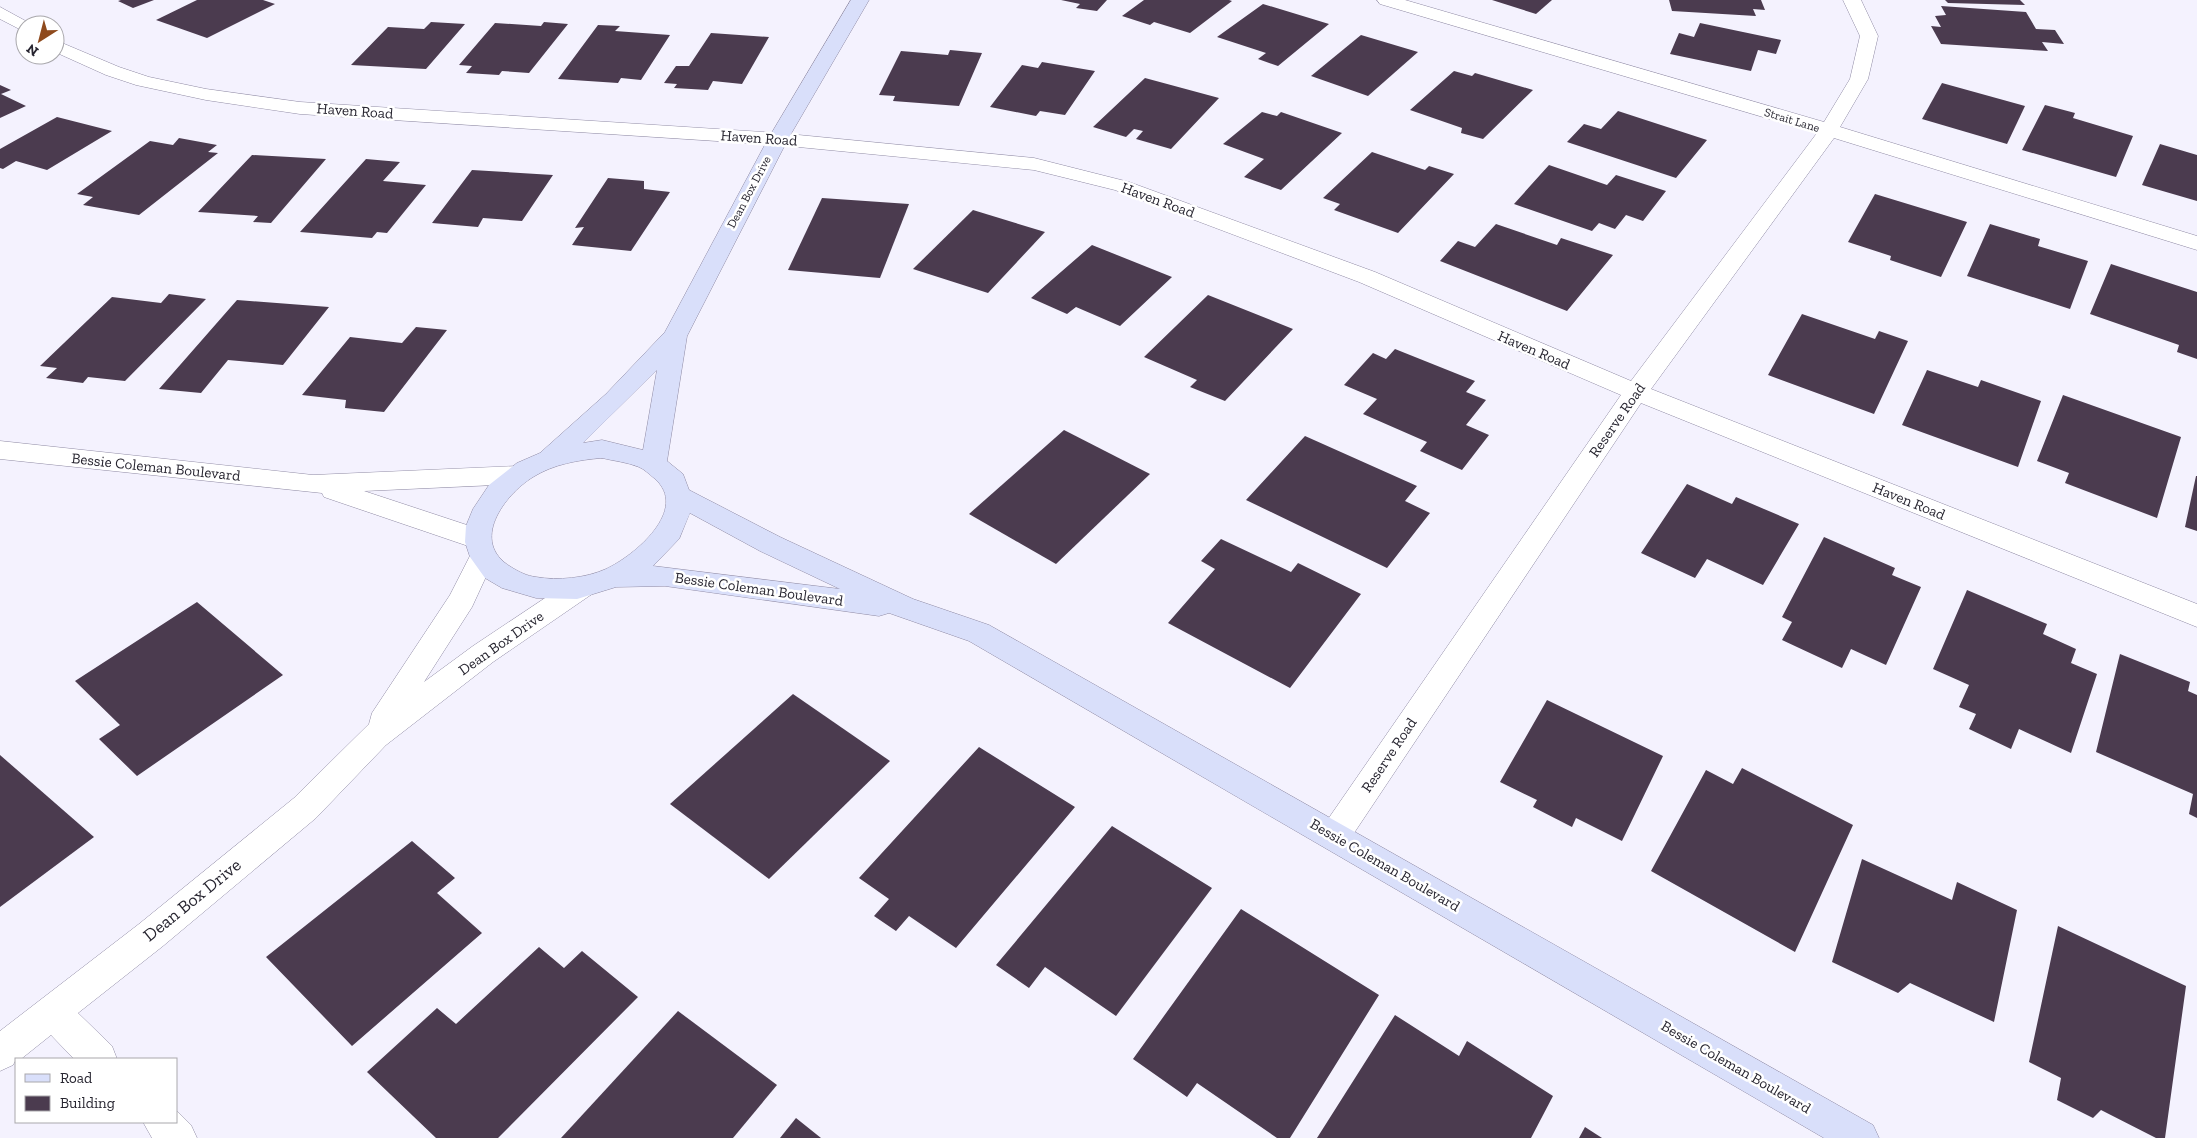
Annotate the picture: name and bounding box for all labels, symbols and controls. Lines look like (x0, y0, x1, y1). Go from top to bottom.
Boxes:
north arrow (15, 15, 65, 65)
text: N (23, 40, 42, 60)
street label: Haven Road (316, 99, 395, 123)
street label: Strait Lane (1763, 105, 1822, 135)
street label: Haven Road (720, 126, 799, 150)
street label: Dean Box Drive (724, 153, 774, 231)
street label: Haven Road (1119, 178, 1198, 222)
street label: Haven Road (1495, 327, 1574, 374)
street label: Reserve Road (1585, 379, 1650, 460)
street label: Bessie Coleman Boulevard (71, 449, 242, 485)
street label: Haven Road (1870, 478, 1949, 524)
street label: Bessie Coleman Boulevard (674, 568, 845, 610)
street label: Dean Box Drive (455, 607, 547, 679)
street label: Reserve Road (1357, 714, 1421, 796)
street label: Bessie Coleman Boulevard (1307, 815, 1464, 916)
street label: Dean Box Drive (139, 854, 245, 946)
street label: Bessie Coleman Boulevard (1658, 1017, 1815, 1118)
legend (15, 1058, 178, 1123)
text: Road (60, 1069, 93, 1087)
text: Building (60, 1094, 115, 1112)

